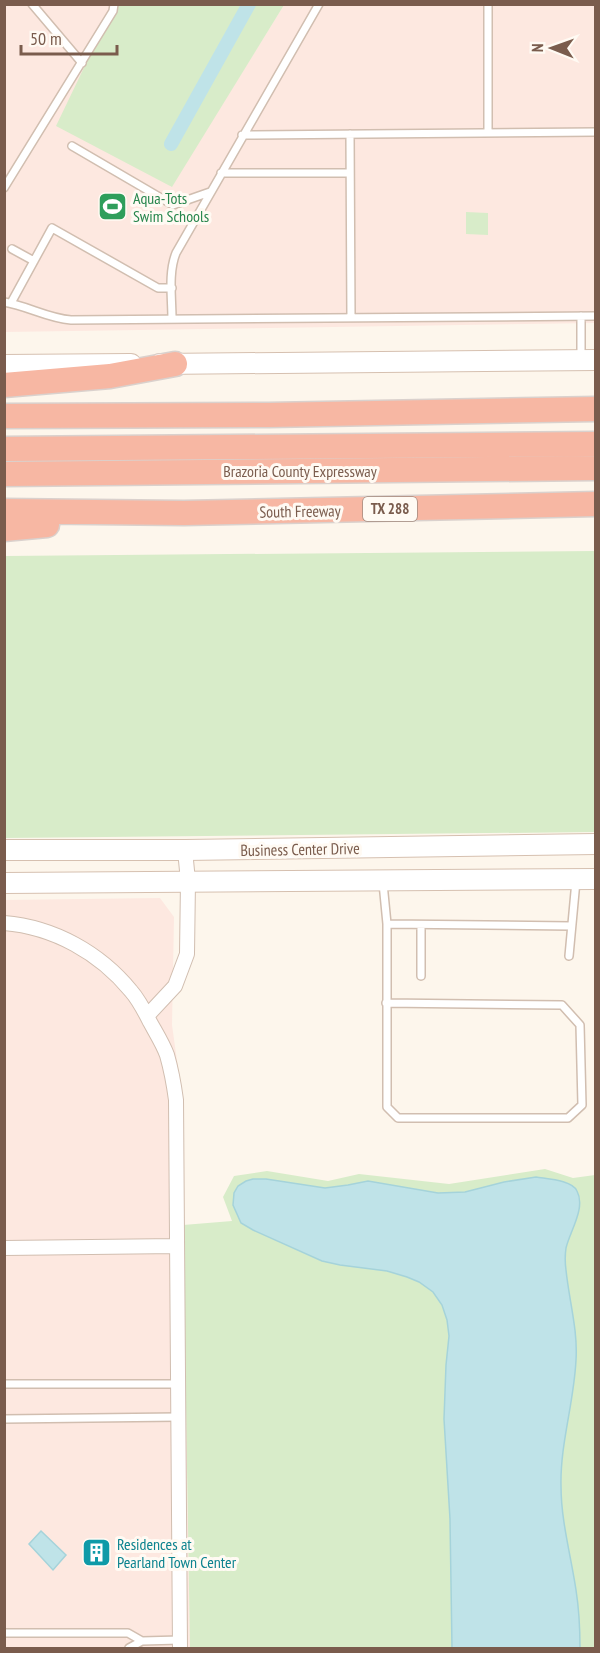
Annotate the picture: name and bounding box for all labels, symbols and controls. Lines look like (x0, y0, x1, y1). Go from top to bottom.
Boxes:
scale bar (21, 18, 117, 56)
north arrow (522, 18, 582, 78)
text: 50 m (30, 27, 62, 50)
text: N (527, 43, 547, 52)
place label: Aqua-Tots Swim Schools (133, 188, 209, 226)
sports icon: Aqua-Tots Swim Schools (96, 191, 128, 223)
street label: Brazoria County Expressway (223, 461, 377, 481)
road number: TX 288 (363, 497, 417, 521)
street label: South Freeway (259, 500, 341, 522)
street label: Business Center Drive (240, 838, 360, 860)
place label: Residences at Pearland Town Center (117, 1534, 237, 1572)
building icon: Residences at Pearland Town Center (80, 1537, 112, 1569)

